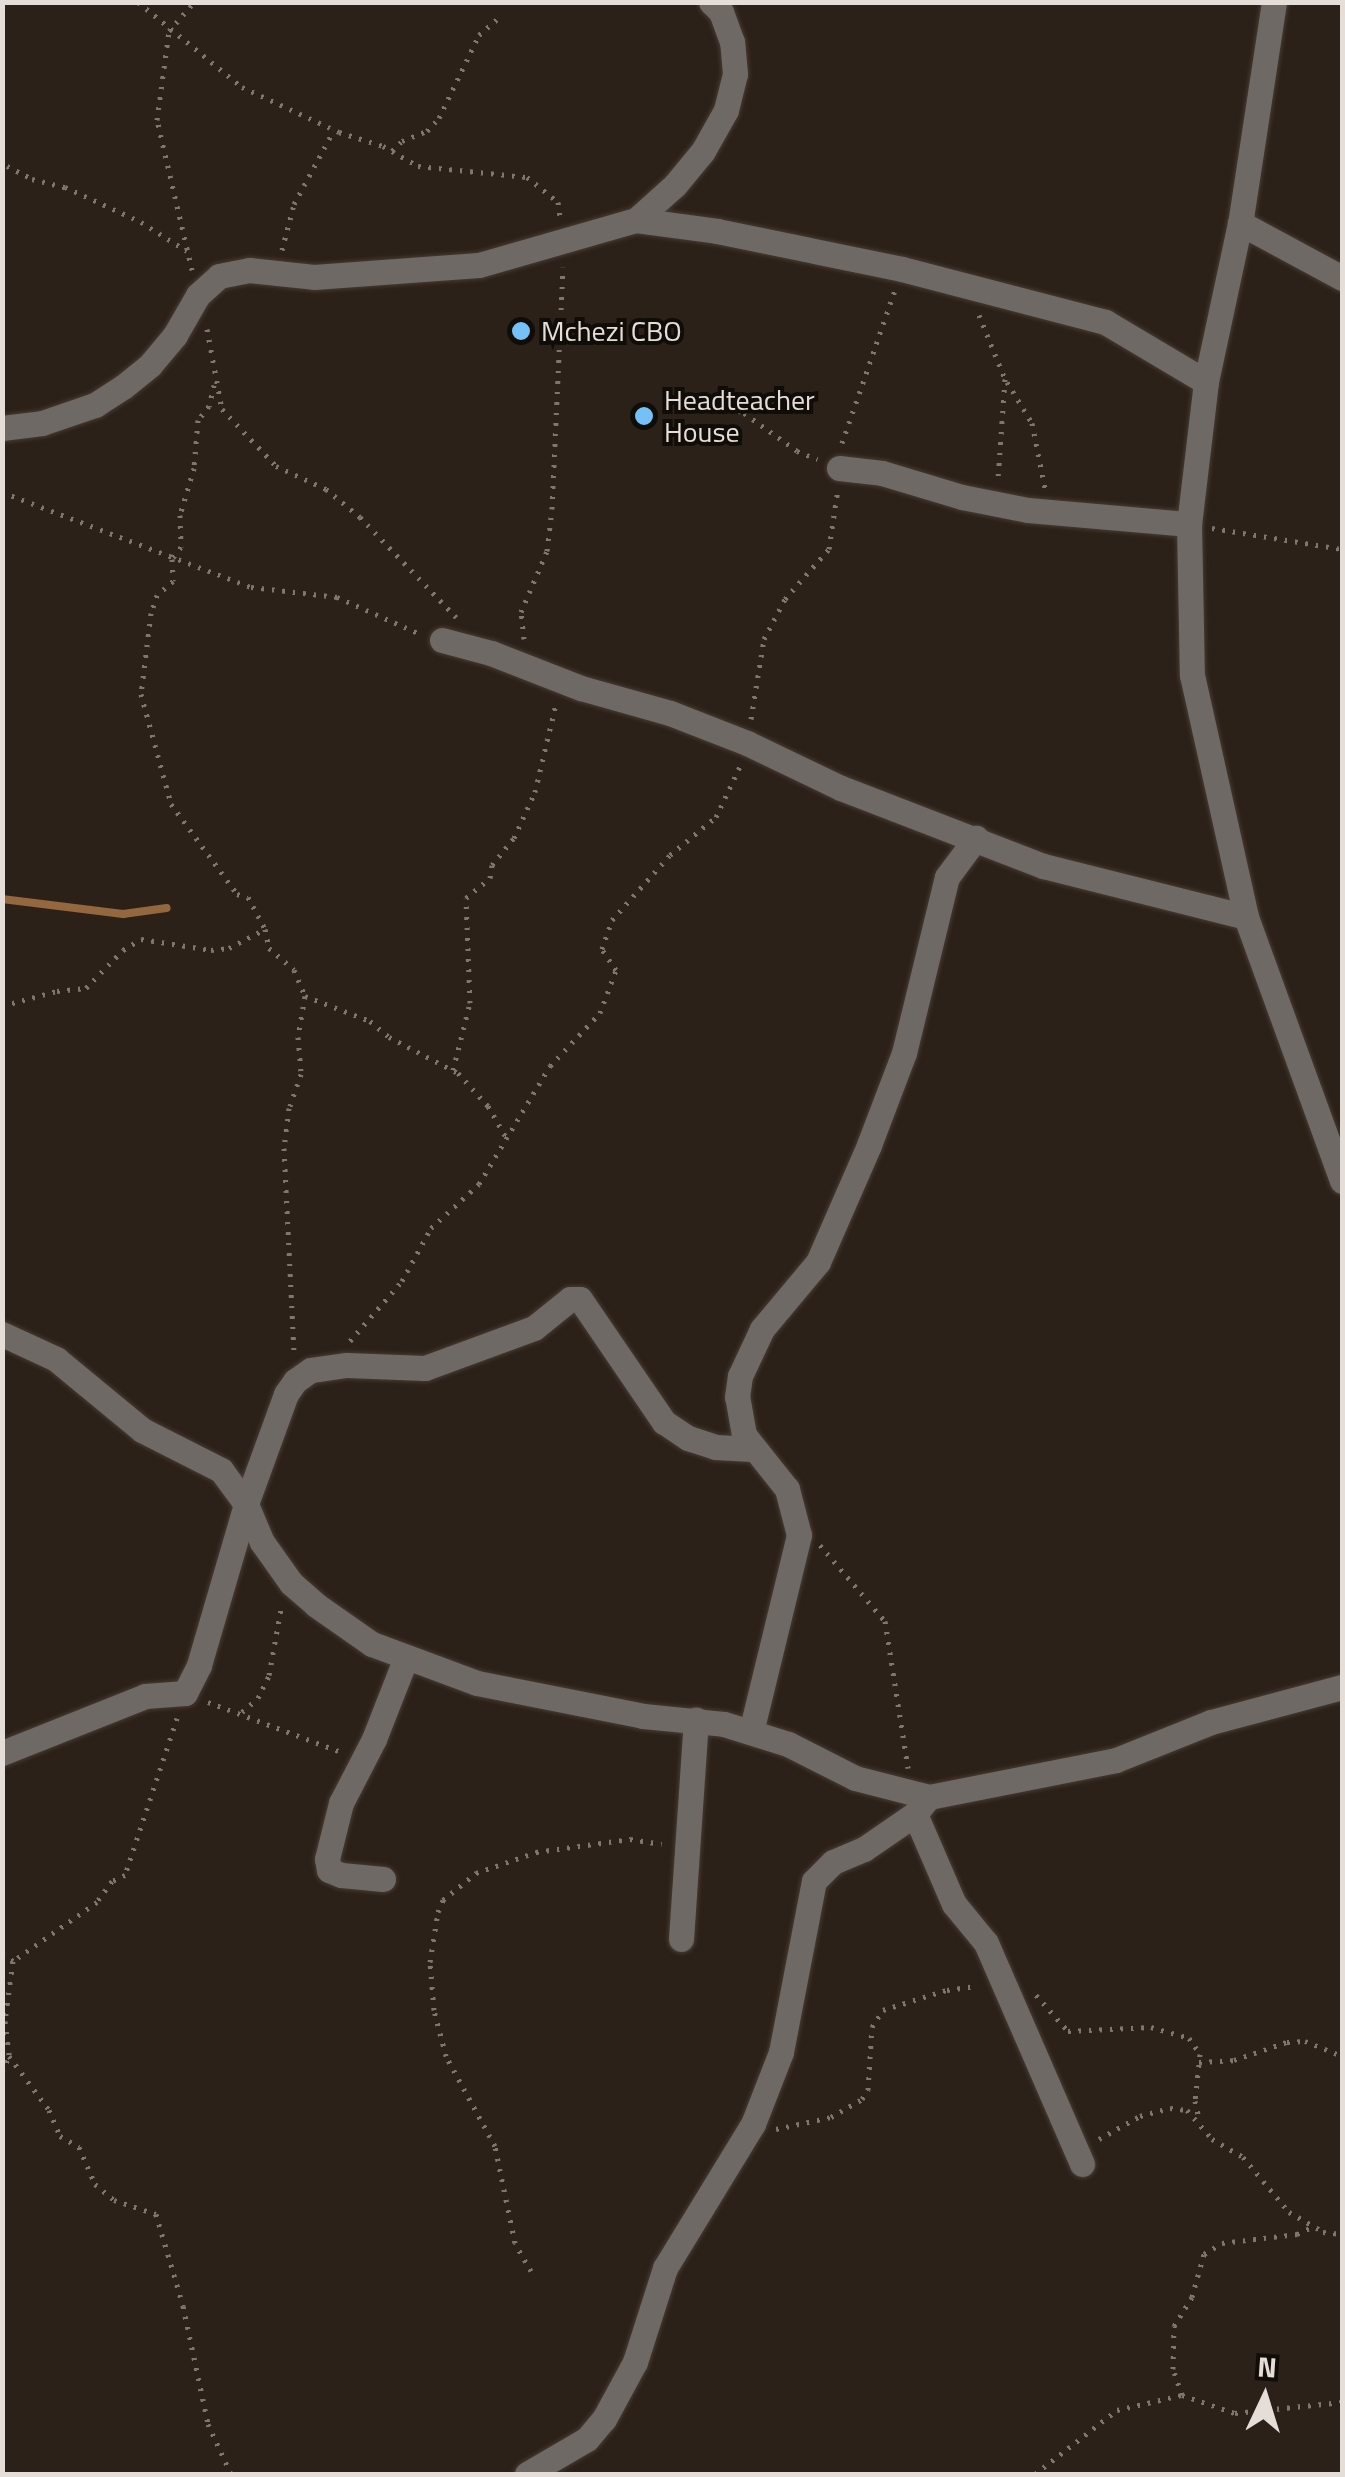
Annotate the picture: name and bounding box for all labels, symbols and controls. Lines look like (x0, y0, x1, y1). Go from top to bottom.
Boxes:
place label: Mchezi CBO (541, 314, 682, 348)
marker: Mchezi CBO (510, 320, 532, 342)
place label: Headteacher House (664, 383, 815, 449)
marker: Headteacher House (633, 405, 655, 427)
text: N (1256, 2344, 1278, 2389)
north arrow (1215, 2347, 1315, 2447)

